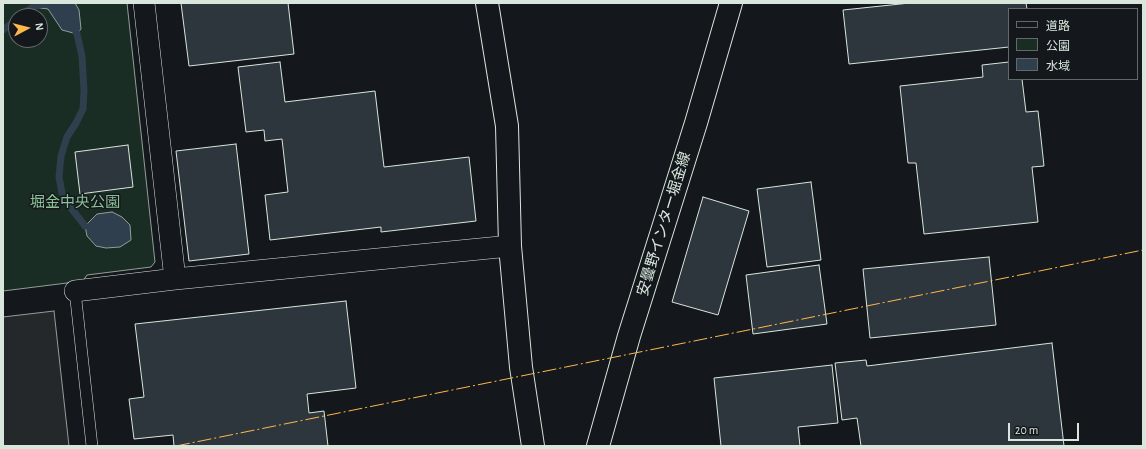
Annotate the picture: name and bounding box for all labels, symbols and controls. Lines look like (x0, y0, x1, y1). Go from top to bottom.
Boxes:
north arrow (8, 8, 48, 48)
legend (1008, 8, 1138, 80)
text: 道路 (1046, 20, 1070, 32)
text: N (33, 22, 45, 31)
text: 公園 (1046, 40, 1070, 52)
text: 水域 (1046, 60, 1070, 72)
street label: 安曇野インター堀金線 (633, 150, 695, 298)
park label: 堀金中央公園 (30, 193, 120, 211)
scale bar (1010, 415, 1081, 441)
text: 20 m (1015, 424, 1038, 436)

